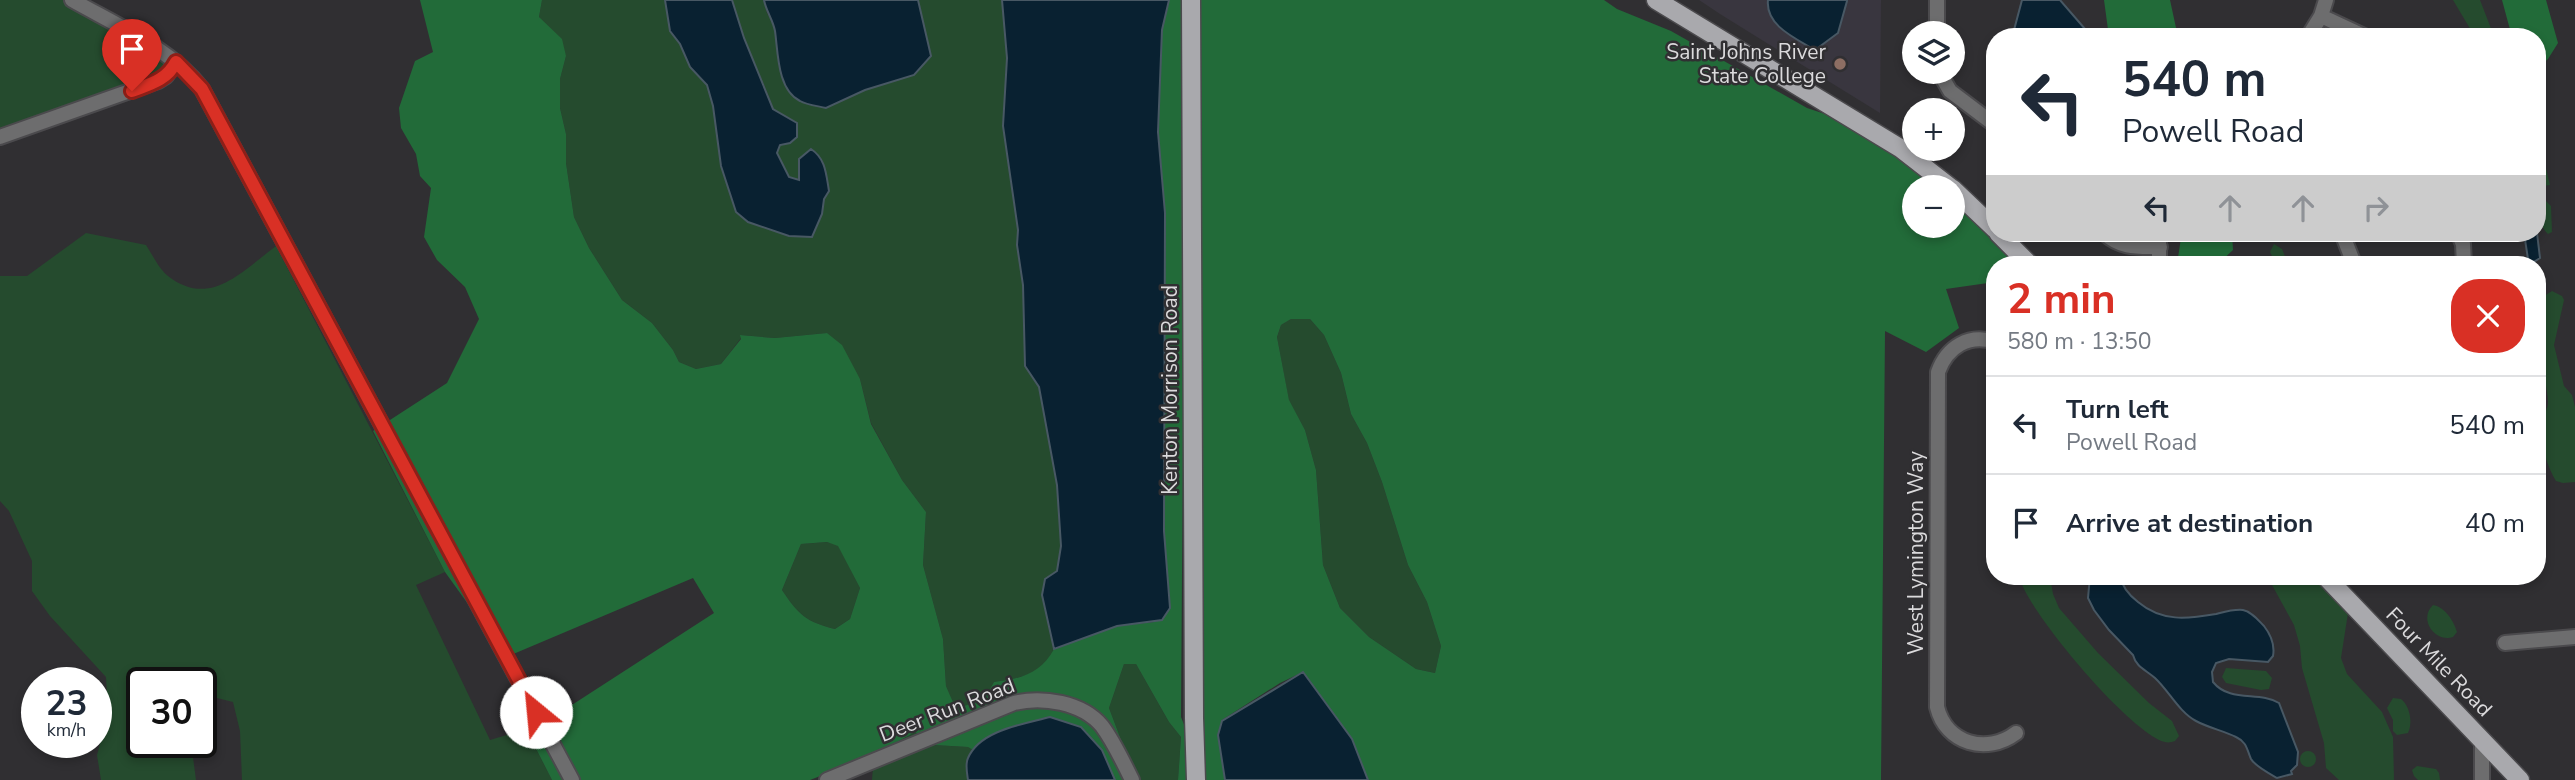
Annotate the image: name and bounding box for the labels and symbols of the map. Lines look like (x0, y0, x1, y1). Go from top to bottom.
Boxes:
pin (102, 19, 162, 91)
place label: Saint Johns River State College (1666, 38, 1826, 90)
marker: Saint Johns River State College (1832, 56, 1848, 72)
street label: Kenton Morrison Road (1156, 285, 1184, 495)
street label: West Lymington Way (1902, 451, 1930, 655)
street label: Four Mile Road (2380, 601, 2498, 723)
speed limit sign: 30 (126, 667, 217, 758)
street label: Deer Run Road (875, 671, 1019, 749)
position arrow (499, 675, 573, 749)

